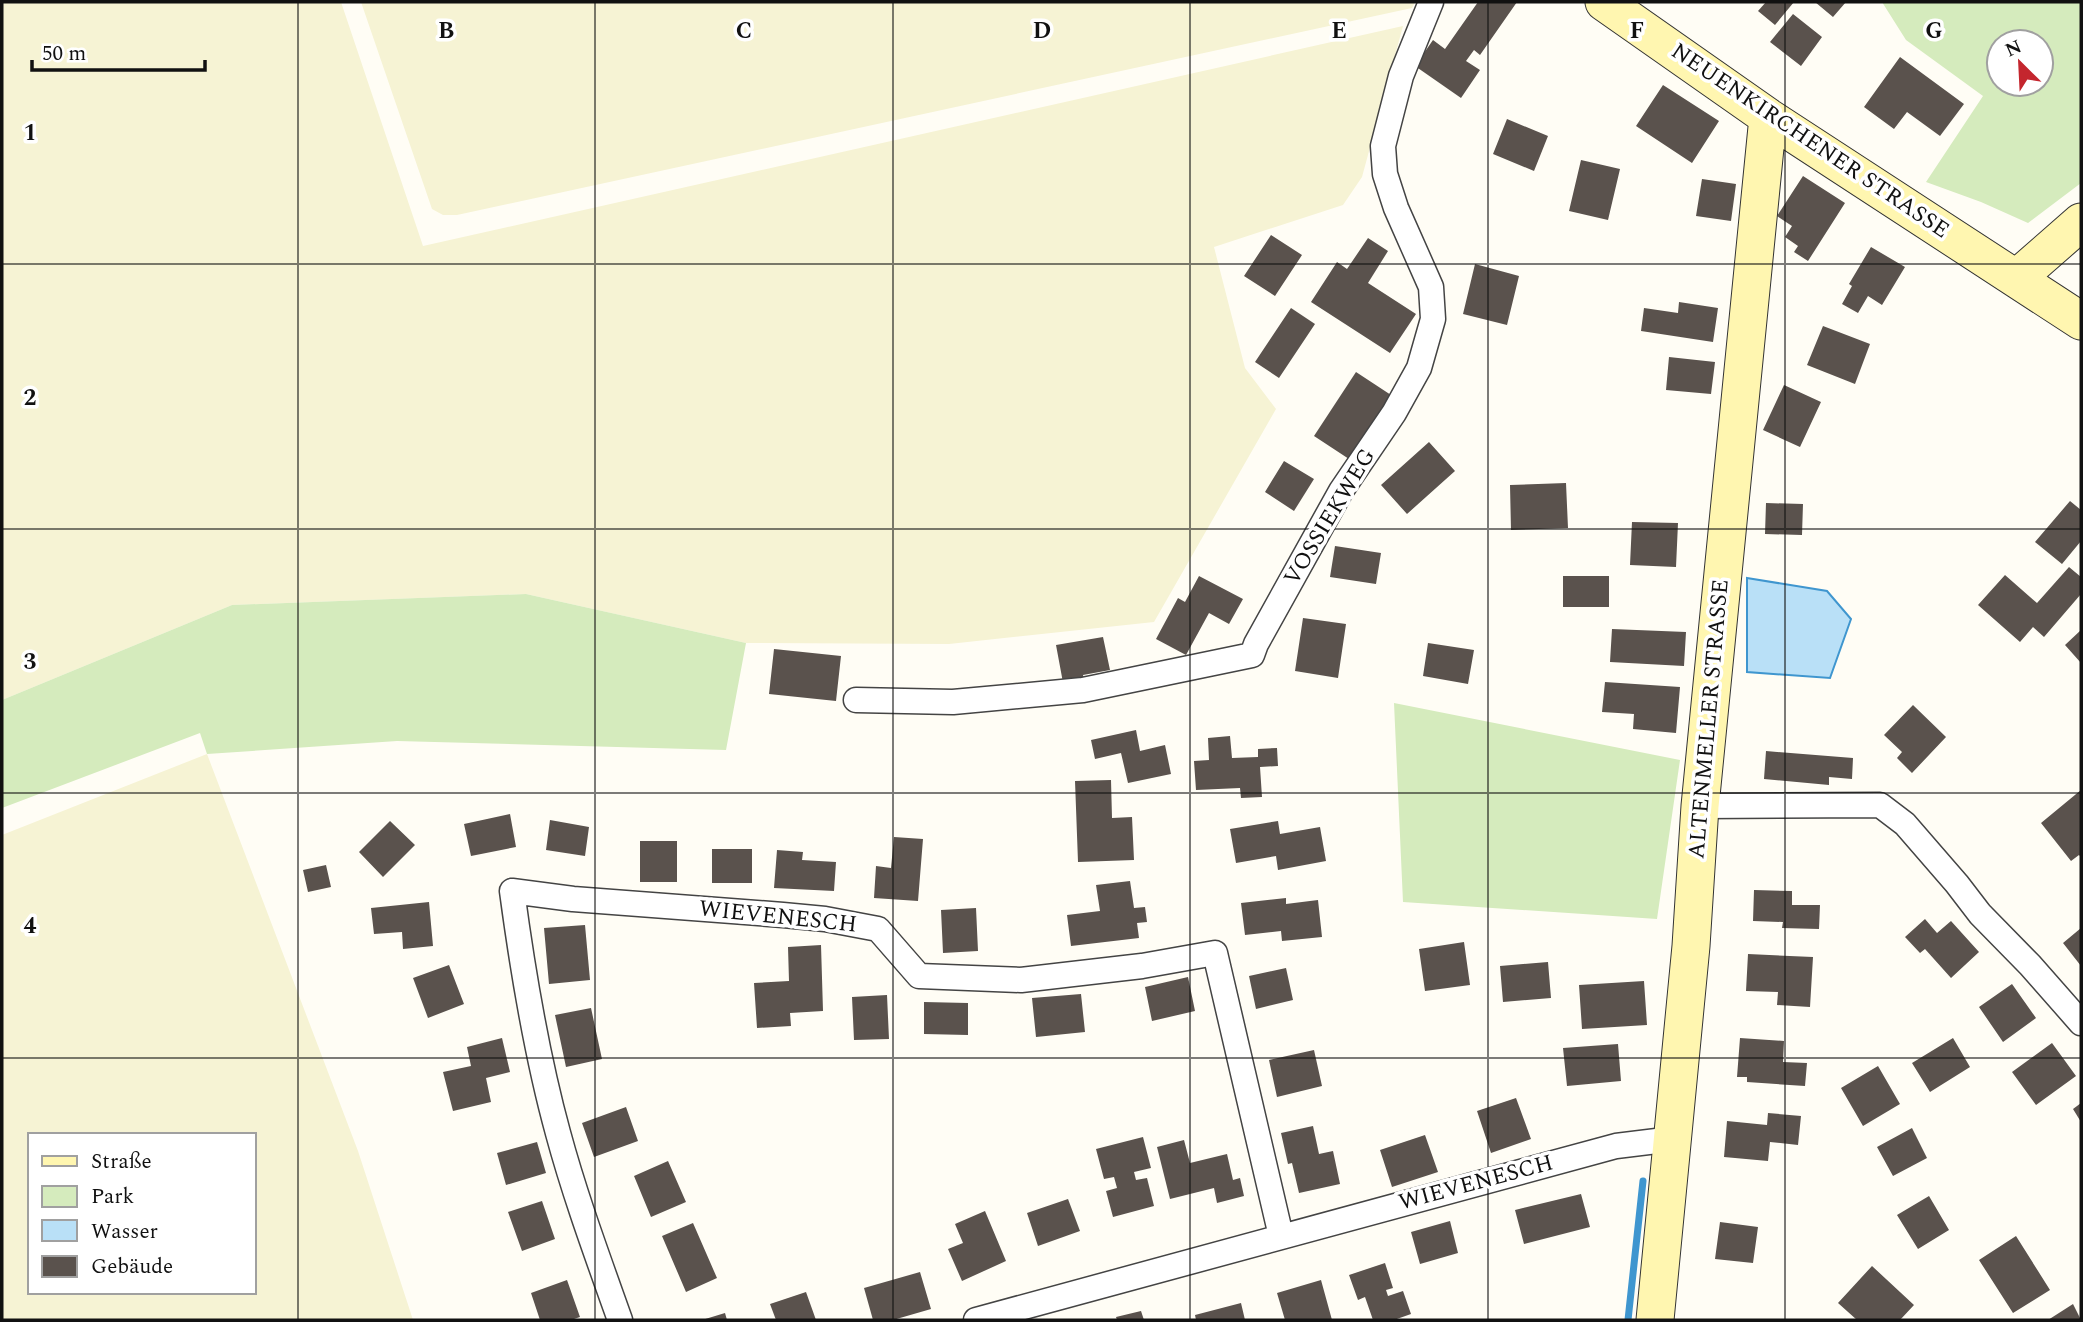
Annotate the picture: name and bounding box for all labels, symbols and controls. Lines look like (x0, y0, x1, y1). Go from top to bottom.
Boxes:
text: B (438, 14, 454, 49)
text: C (736, 14, 752, 49)
text: D (1033, 14, 1051, 49)
text: E (1331, 14, 1347, 49)
text: F (1630, 14, 1644, 49)
text: G (1925, 14, 1943, 49)
scale bar (32, 28, 205, 72)
north arrow (1985, 28, 2055, 98)
text: N (2001, 32, 2027, 65)
street label: NEUENKIRCHENER STRASSE (1664, 34, 1956, 248)
text: 50 m (42, 38, 86, 70)
text: 1 (24, 116, 36, 151)
text: 2 (24, 381, 37, 416)
street label: VOSSIEKWEG (1275, 442, 1385, 592)
street label: ALTENMELLER STRASSE (1679, 578, 1739, 860)
text: 3 (24, 645, 37, 680)
street label: WIEVENESCH (697, 891, 859, 943)
text: 4 (24, 909, 37, 944)
legend (28, 1133, 256, 1294)
text: Straße (91, 1146, 152, 1178)
street label: WIEVENESCH (1395, 1146, 1557, 1220)
text: Park (91, 1181, 135, 1213)
text: Wasser (91, 1216, 158, 1248)
text: Gebäude (91, 1251, 173, 1283)

